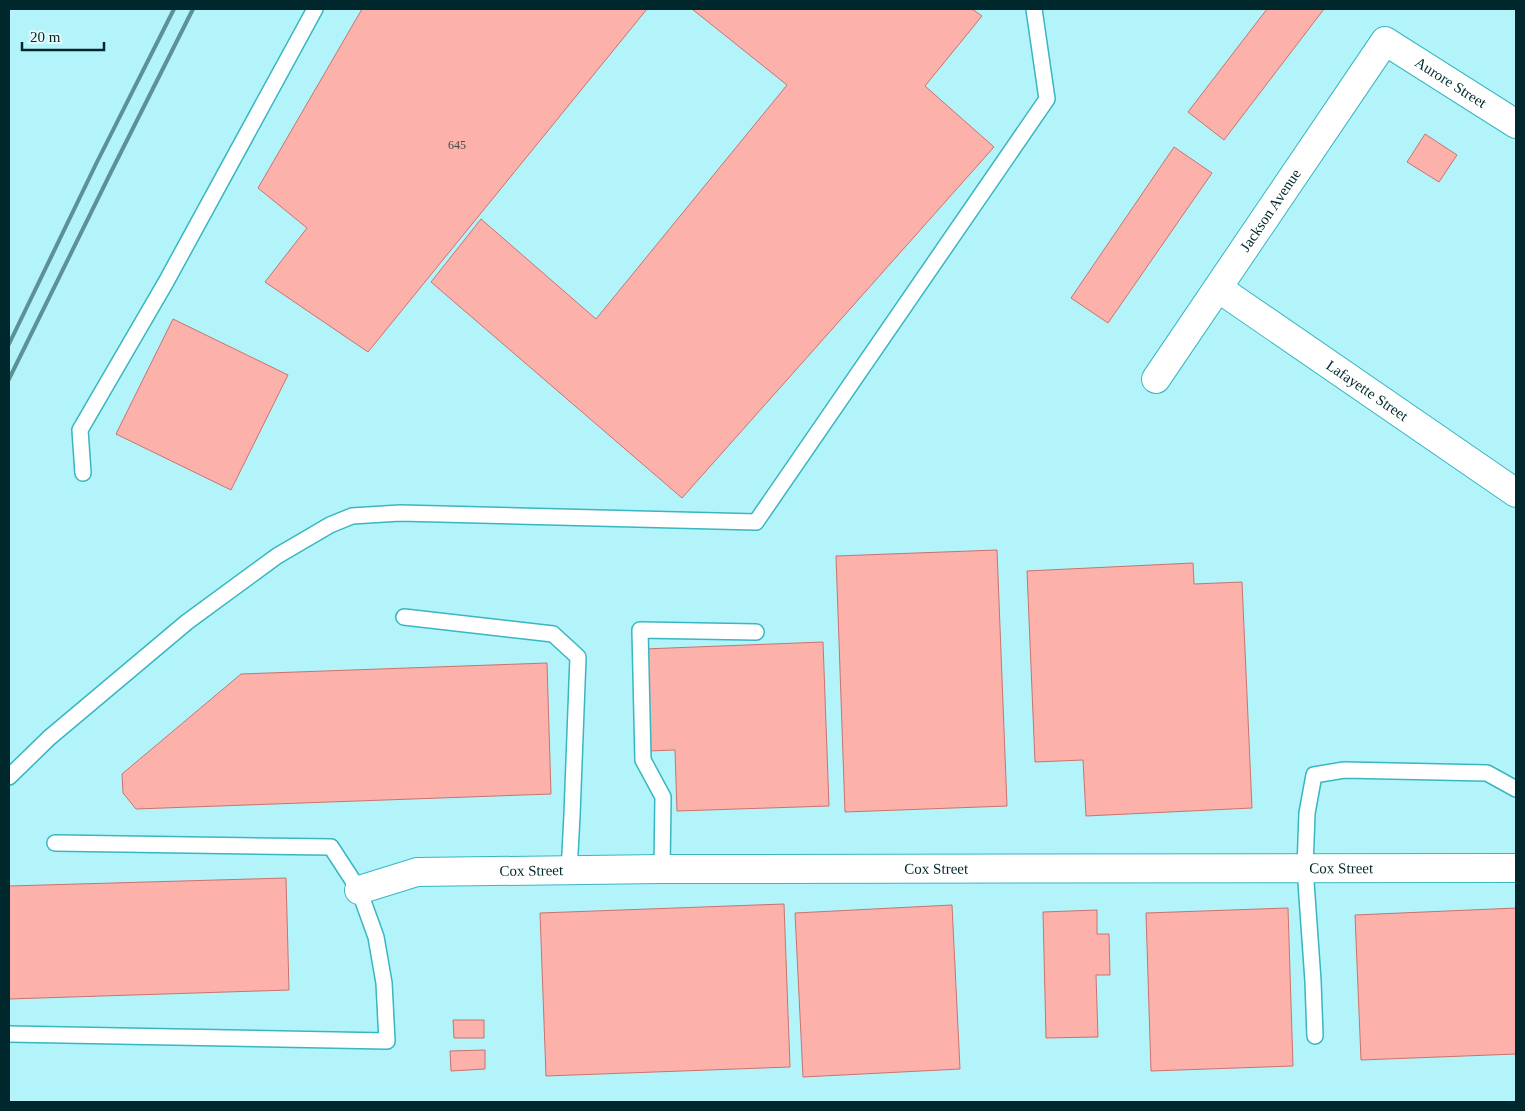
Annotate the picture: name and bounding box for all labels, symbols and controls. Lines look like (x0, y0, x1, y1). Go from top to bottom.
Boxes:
scale bar (22, 20, 105, 52)
text: 20 m (30, 29, 61, 45)
street label: Aurore Street (1412, 54, 1490, 112)
house number: 645 (448, 138, 466, 152)
street label: Jackson Avenue (1237, 166, 1304, 254)
street label: Lafayette Street (1323, 357, 1412, 425)
street label: Cox Street (1309, 860, 1374, 876)
street label: Cox Street (904, 861, 969, 877)
street label: Cox Street (499, 862, 564, 879)

